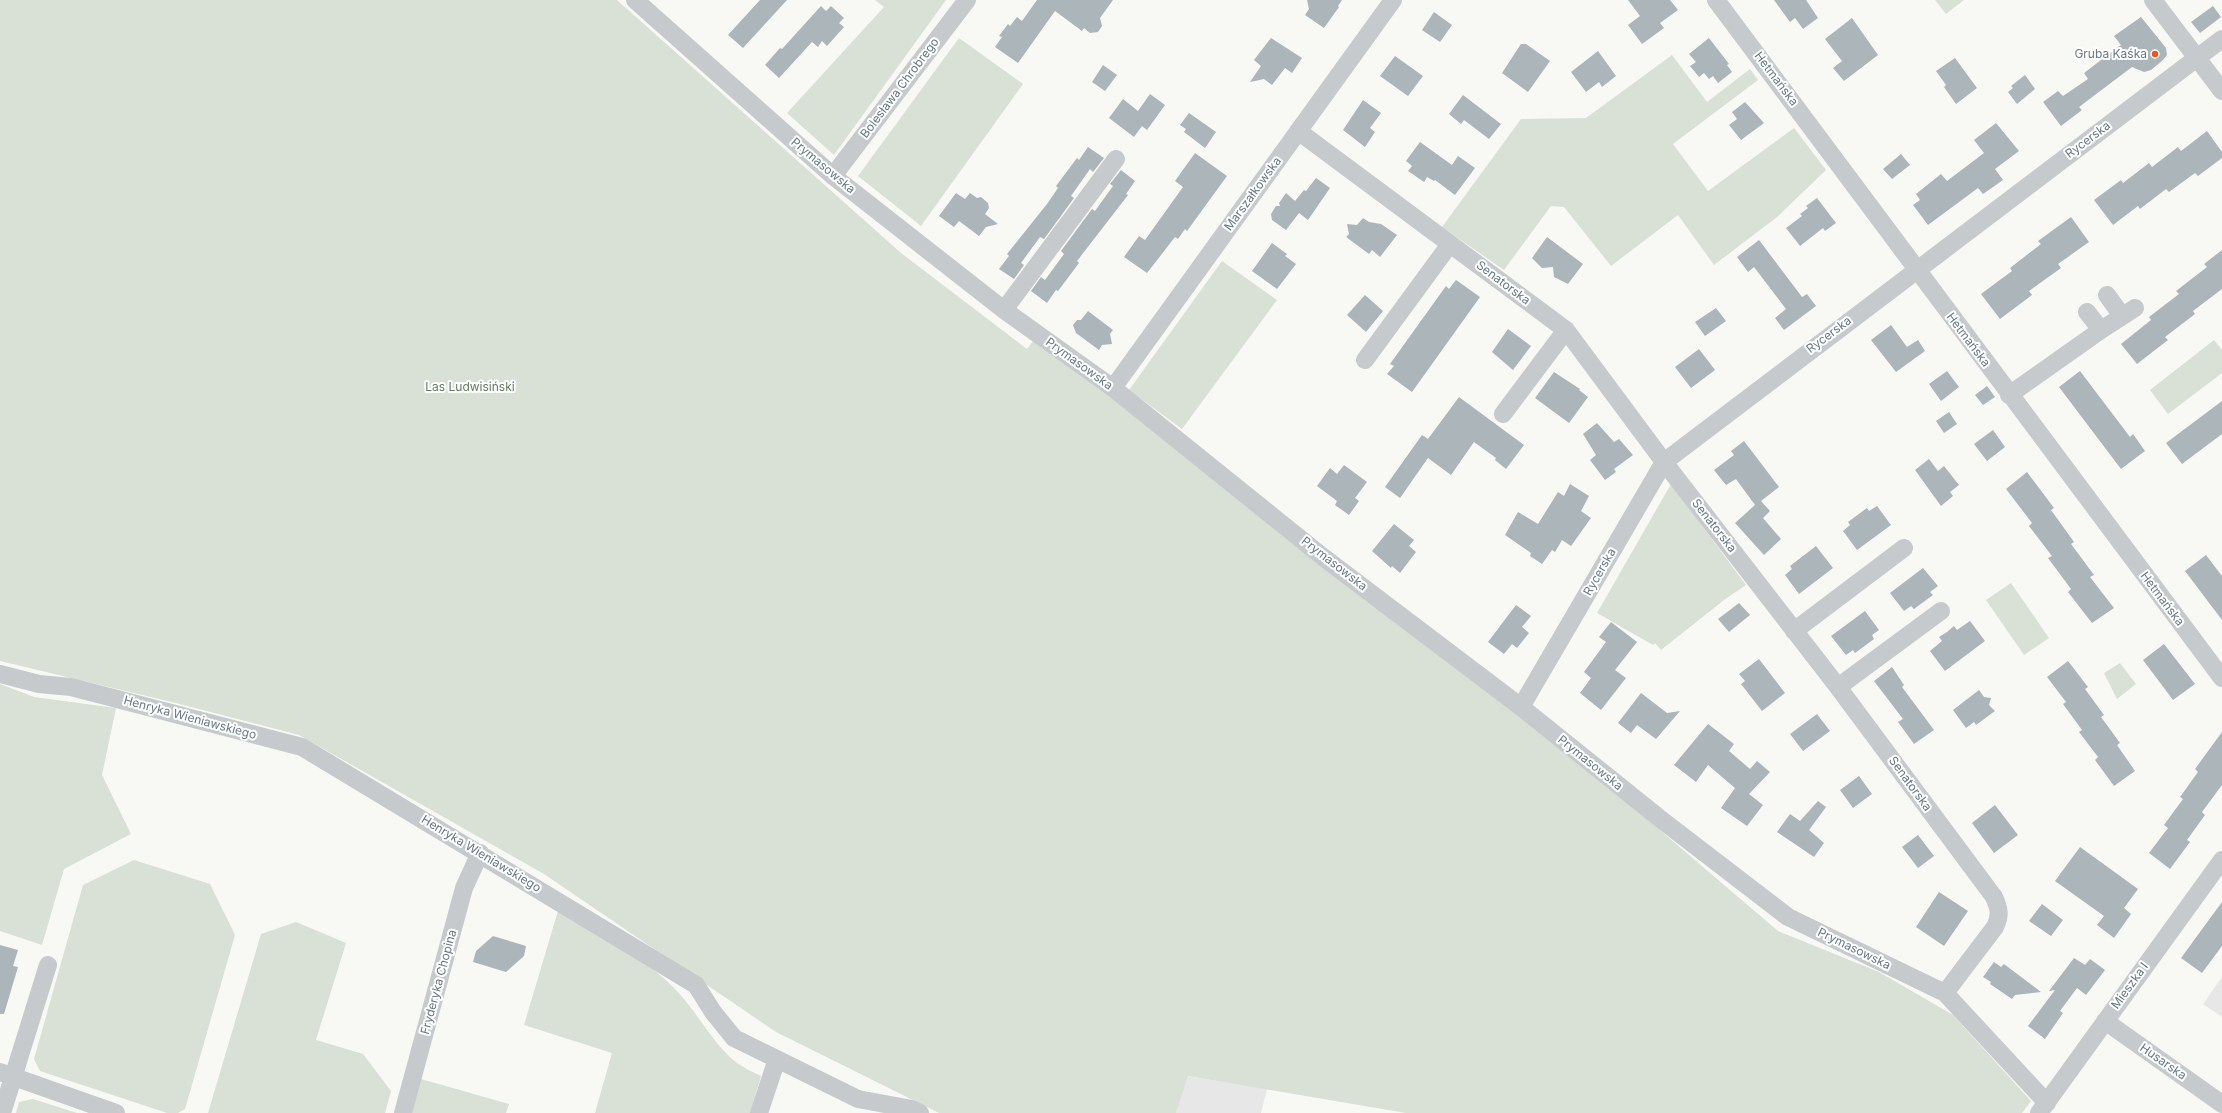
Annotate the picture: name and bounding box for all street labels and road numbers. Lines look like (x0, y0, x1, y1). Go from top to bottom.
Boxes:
street label: Bolesława Chrobrego (858, 35, 942, 141)
street label: Hetmańska (1751, 49, 1801, 109)
street label: Rycerska (2063, 119, 2113, 161)
street label: Prymasowska (788, 135, 858, 197)
street label: Marszałkowska (1221, 154, 1285, 234)
street label: Senatorska (1473, 258, 1533, 308)
street label: Hetmańska (1943, 310, 1993, 370)
street label: Rycerska (1804, 314, 1854, 356)
street label: Prymasowska (1043, 335, 1115, 393)
street label: Senatorska (1689, 496, 1739, 556)
street label: Prymasowska (1298, 534, 1370, 594)
street label: Rycerska (1581, 546, 1619, 598)
street label: Hetmańska (2137, 569, 2187, 629)
street label: Henryka Wieniawskiego (122, 693, 258, 743)
street label: Prymasowska (1555, 732, 1625, 794)
street label: Senatorska (1885, 754, 1935, 814)
street label: Henryka Wieniawskiego (419, 813, 543, 895)
street label: Prymasowska (1815, 925, 1893, 973)
street label: Fryderyka Chopina (418, 928, 460, 1036)
street label: Mieszka I (2108, 960, 2152, 1012)
street label: Husarska (2137, 1041, 2189, 1083)

